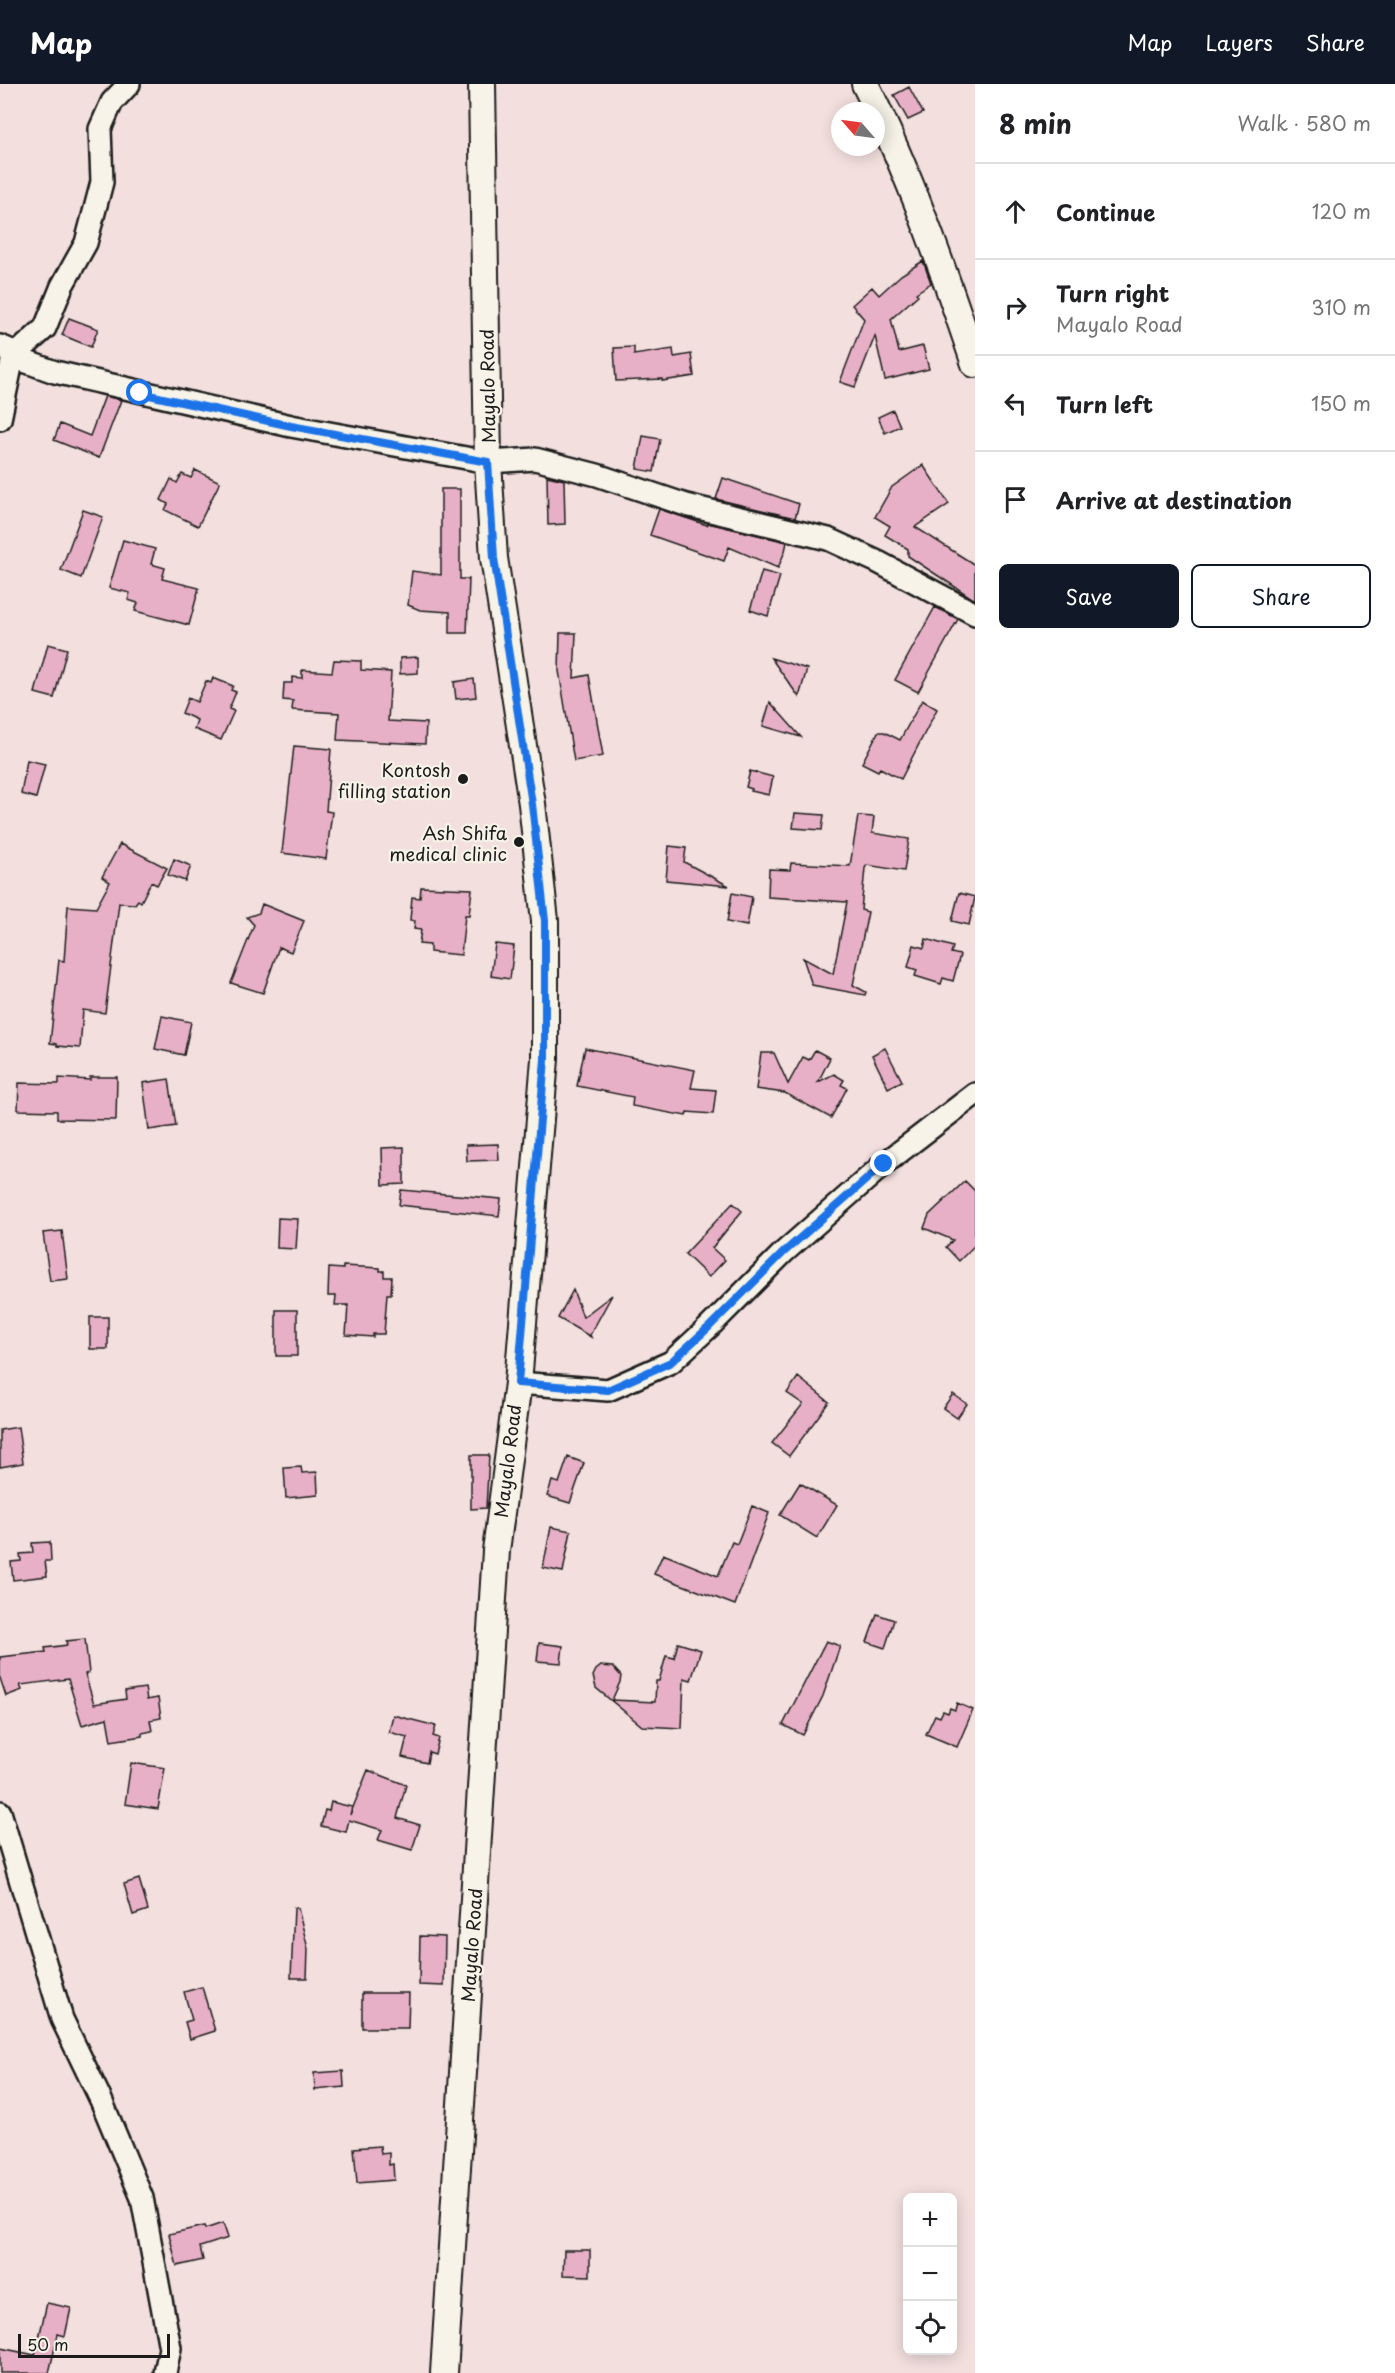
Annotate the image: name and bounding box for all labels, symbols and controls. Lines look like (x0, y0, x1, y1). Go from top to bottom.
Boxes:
text: Map (30, 21, 92, 64)
text: Map (1128, 26, 1172, 58)
text: Layers (1205, 26, 1273, 58)
text: Share (1306, 26, 1365, 58)
north arrow (831, 102, 885, 156)
text: 8 min (999, 104, 1072, 143)
text: Walk · 580 m (1237, 108, 1371, 138)
icon: ahead (999, 195, 1032, 228)
text: Continue (1056, 195, 1155, 228)
text: 120 m (1312, 196, 1371, 226)
text: Turn right (1056, 276, 1169, 309)
icon: right (999, 291, 1032, 324)
text: 310 m (1311, 292, 1371, 322)
text: Mayalo Road (1056, 309, 1183, 339)
street label: Mayalo Road (473, 329, 501, 443)
route start (126, 379, 152, 405)
icon: left (999, 387, 1032, 420)
text: Turn left (1056, 387, 1153, 420)
text: 150 m (1311, 388, 1371, 418)
icon: arrive (999, 483, 1032, 516)
text: Arrive at destination (1056, 483, 1292, 516)
button: Save (999, 564, 1179, 628)
button: Share (1191, 564, 1371, 628)
place label: Kontosh filling station (338, 756, 451, 804)
marker: Kontosh filling station (456, 772, 470, 786)
place label: Ash Shifa medical clinic (389, 819, 508, 867)
marker: Ash Shifa medical clinic (512, 835, 526, 849)
route end (870, 1150, 896, 1176)
street label: Mayalo Road (487, 1403, 527, 1519)
street label: Mayalo Road (454, 1887, 488, 2003)
map controls (903, 2193, 957, 2355)
button: + (903, 2193, 957, 2247)
button: − (903, 2247, 957, 2301)
button: locate (903, 2301, 957, 2355)
scale bar (18, 2331, 170, 2358)
text: 50 m (27, 2332, 68, 2356)

